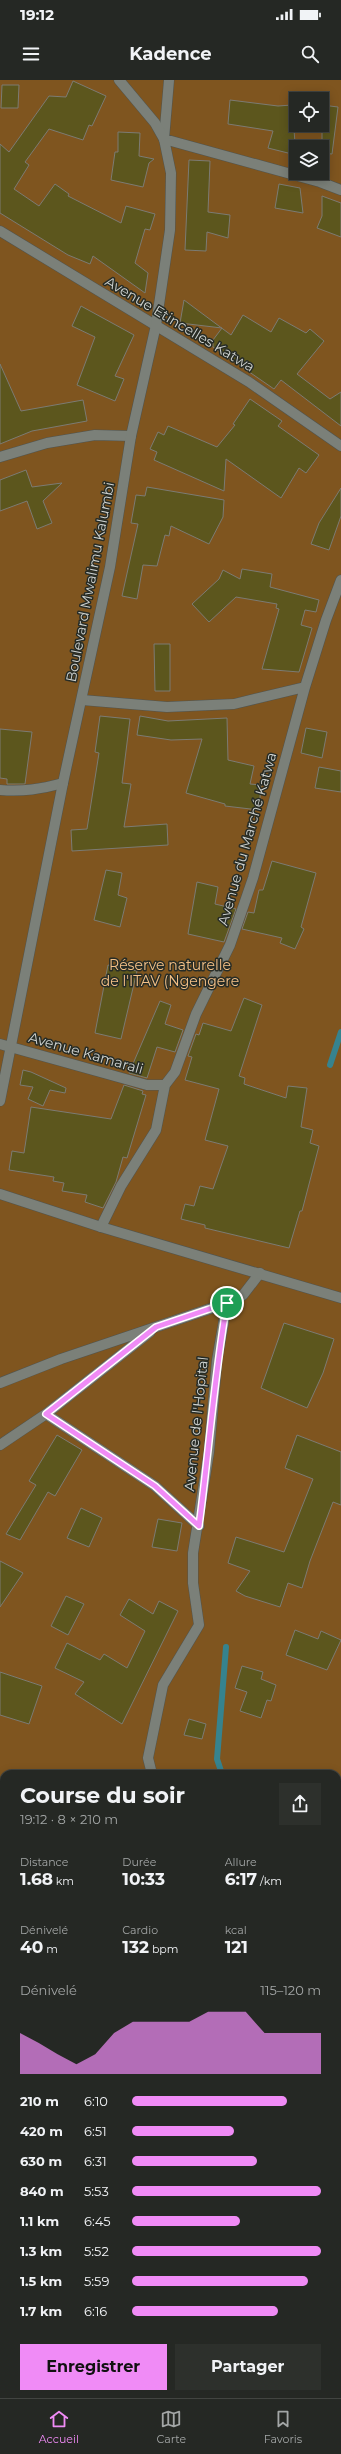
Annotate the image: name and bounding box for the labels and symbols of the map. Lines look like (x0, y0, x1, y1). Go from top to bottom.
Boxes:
street label: Avenue Etincelles Katwa (102, 272, 258, 376)
street label: Boulevard Mwalimu Kalumbi (62, 480, 118, 684)
street label: Avenue du Marché Katwa (214, 750, 280, 928)
park label: Réserve naturelle de l'ITAV (Ngengere (101, 956, 239, 990)
street label: Avenue Kamarali (27, 1028, 145, 1078)
pin (210, 1286, 244, 1320)
street label: Avenue de l'Hopital (180, 1356, 212, 1492)

